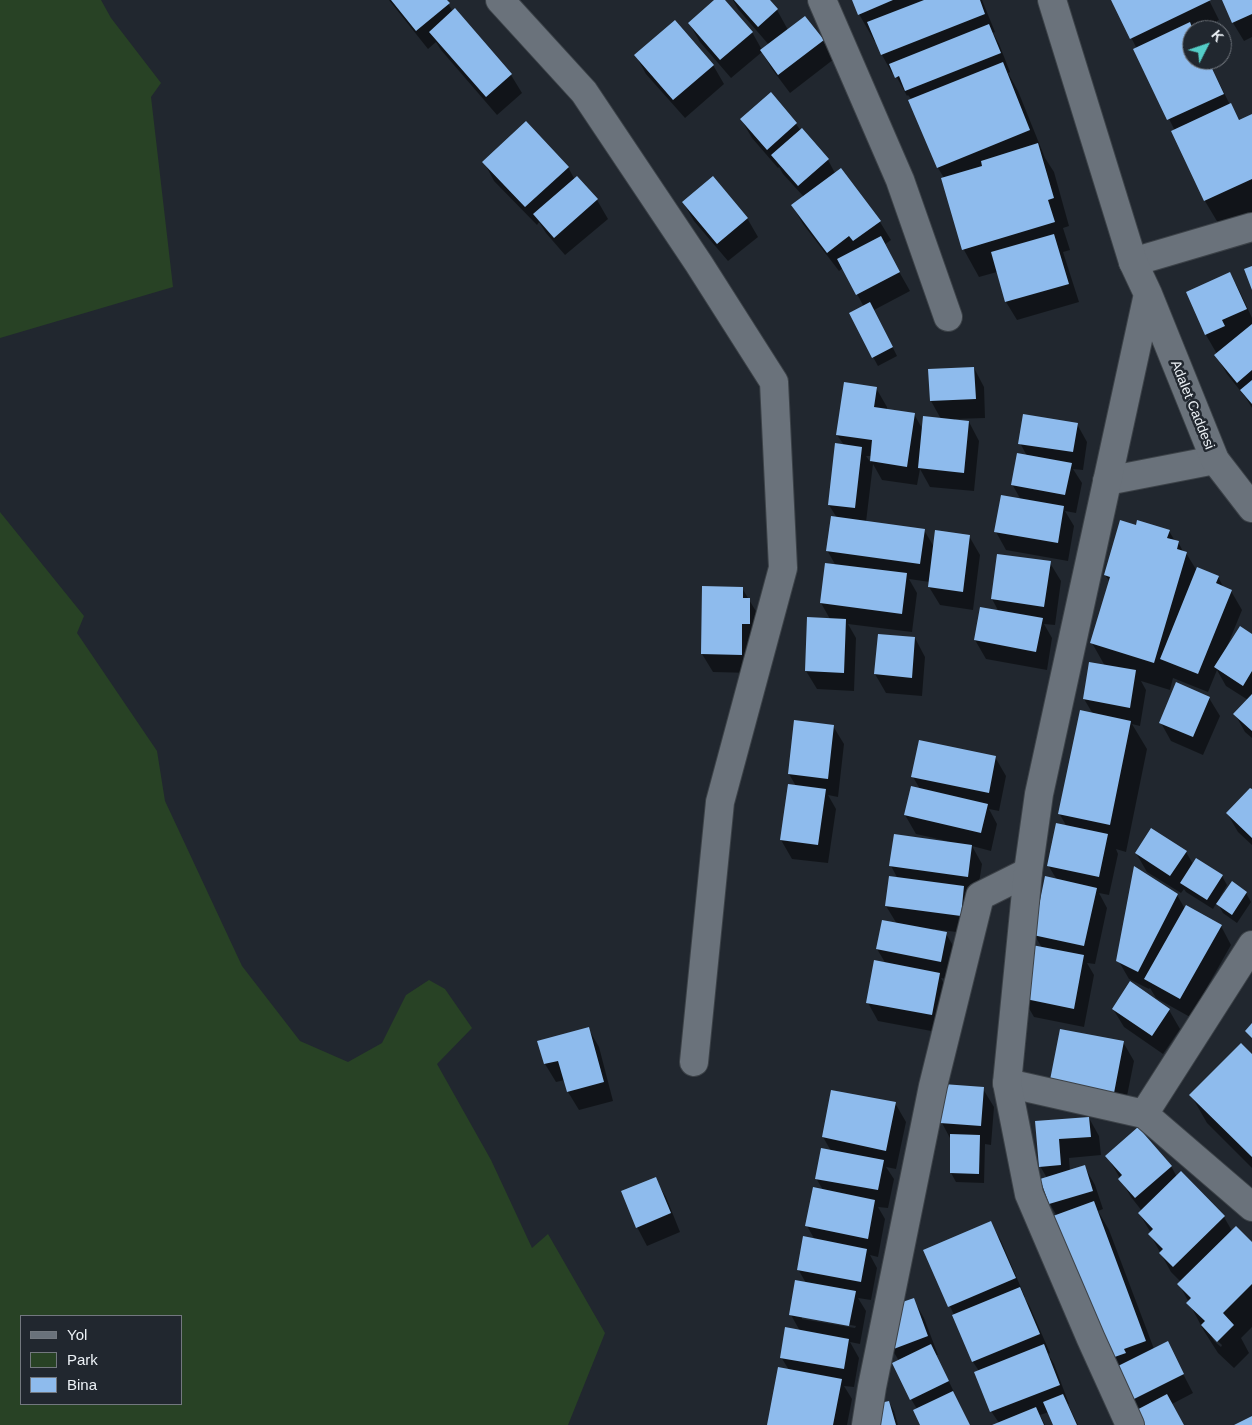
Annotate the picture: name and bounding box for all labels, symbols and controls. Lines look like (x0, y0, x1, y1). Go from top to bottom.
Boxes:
north arrow (1182, 20, 1232, 70)
text: K (1208, 27, 1227, 45)
street label: Adalet Caddesi (1166, 358, 1218, 452)
legend (20, 1315, 182, 1405)
text: Yol (67, 1326, 87, 1343)
text: Park (67, 1351, 98, 1368)
text: Bina (67, 1376, 97, 1393)

